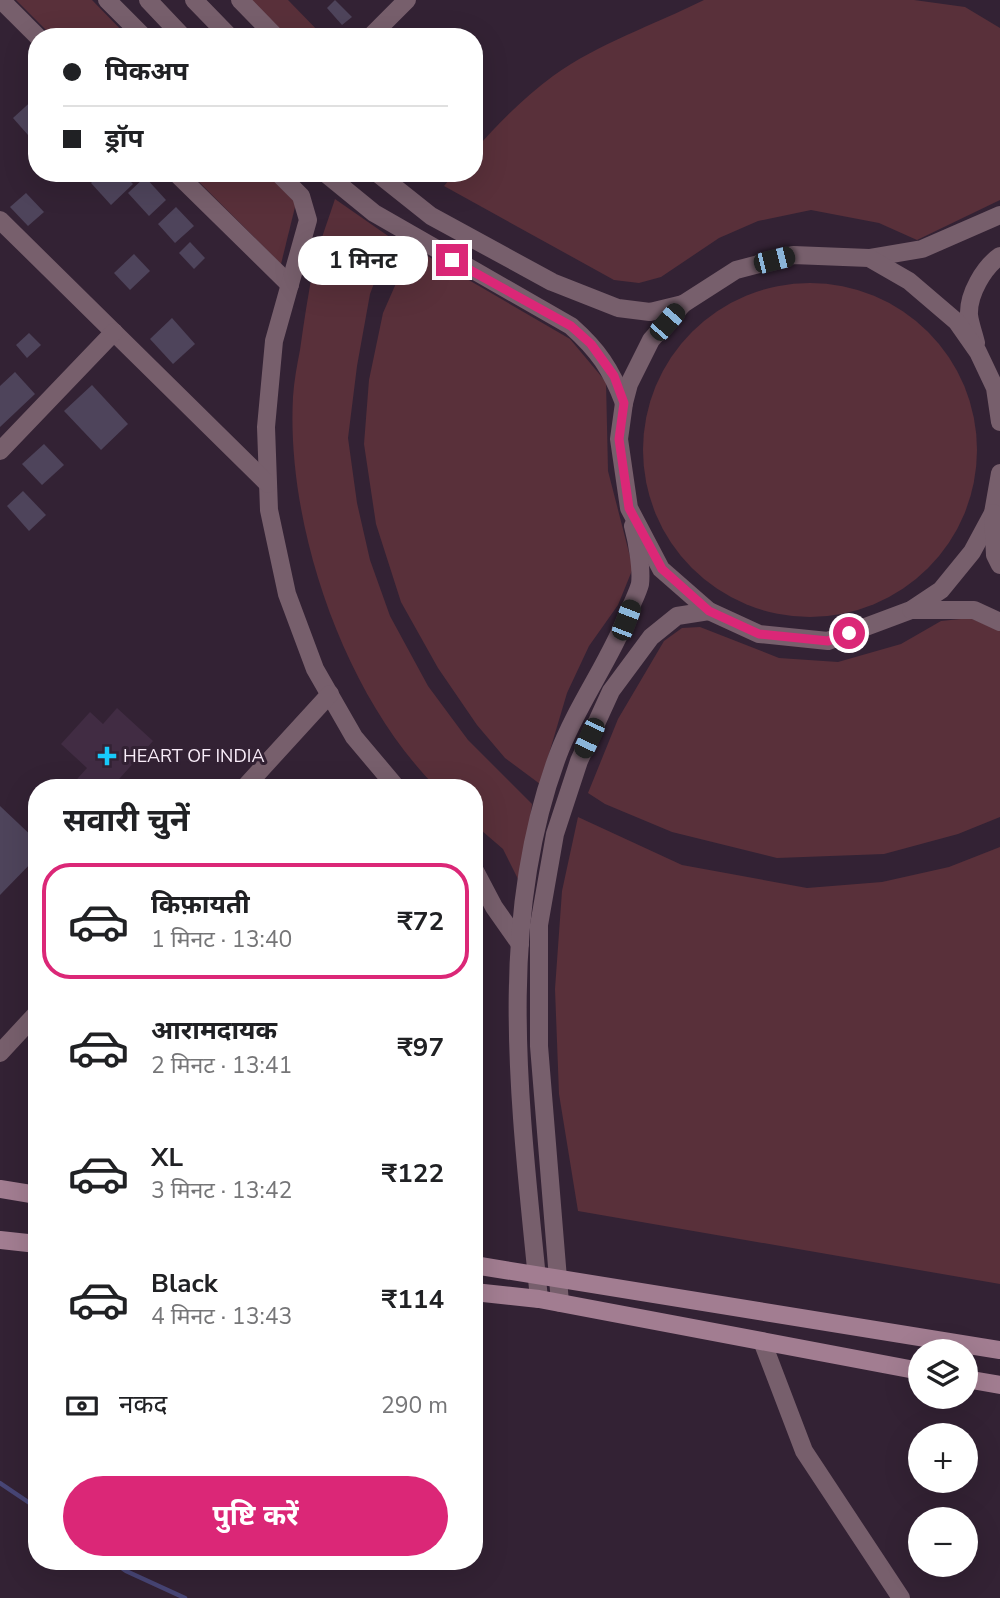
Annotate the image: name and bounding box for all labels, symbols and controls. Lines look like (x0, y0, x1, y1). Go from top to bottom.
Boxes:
text: पिकअप (105, 54, 188, 89)
text: ड्रॉप (105, 121, 143, 156)
callout: 1 मिनट (298, 236, 428, 284)
route end (436, 244, 468, 276)
text: 1 मिनट (329, 245, 397, 276)
car (752, 245, 797, 275)
car (646, 299, 689, 345)
car (609, 597, 644, 643)
route start (833, 617, 865, 649)
car (571, 715, 608, 761)
place label: HEART OF INDIA (123, 744, 265, 768)
marker: HEART OF INDIA (97, 746, 117, 766)
text: सवारी चुनें (63, 799, 189, 842)
text: किफ़ायती (151, 887, 250, 922)
icon: car (67, 890, 130, 953)
text: ₹72 (397, 904, 444, 939)
text: 1 मिनट · 13:40 (151, 924, 292, 955)
text: आरामदायक (151, 1013, 277, 1048)
icon: car (67, 1016, 130, 1079)
text: ₹97 (397, 1030, 444, 1065)
text: 2 मिनट · 13:41 (151, 1050, 292, 1081)
text: XL (151, 1140, 183, 1175)
icon: car (67, 1142, 130, 1205)
text: ₹122 (382, 1156, 444, 1191)
text: 3 मिनट · 13:42 (151, 1175, 292, 1206)
text: Black (151, 1266, 218, 1301)
icon: car (67, 1268, 130, 1331)
text: ₹114 (382, 1282, 444, 1317)
text: 4 मिनट · 13:43 (151, 1301, 292, 1332)
map controls (908, 1339, 978, 1577)
button: layers (908, 1339, 978, 1409)
icon: cash (63, 1387, 101, 1425)
text: नकद (119, 1387, 167, 1422)
text: 290 m (381, 1390, 448, 1421)
button: + (908, 1423, 978, 1493)
button: पुष्टि करें (63, 1476, 448, 1556)
button: − (908, 1507, 978, 1577)

